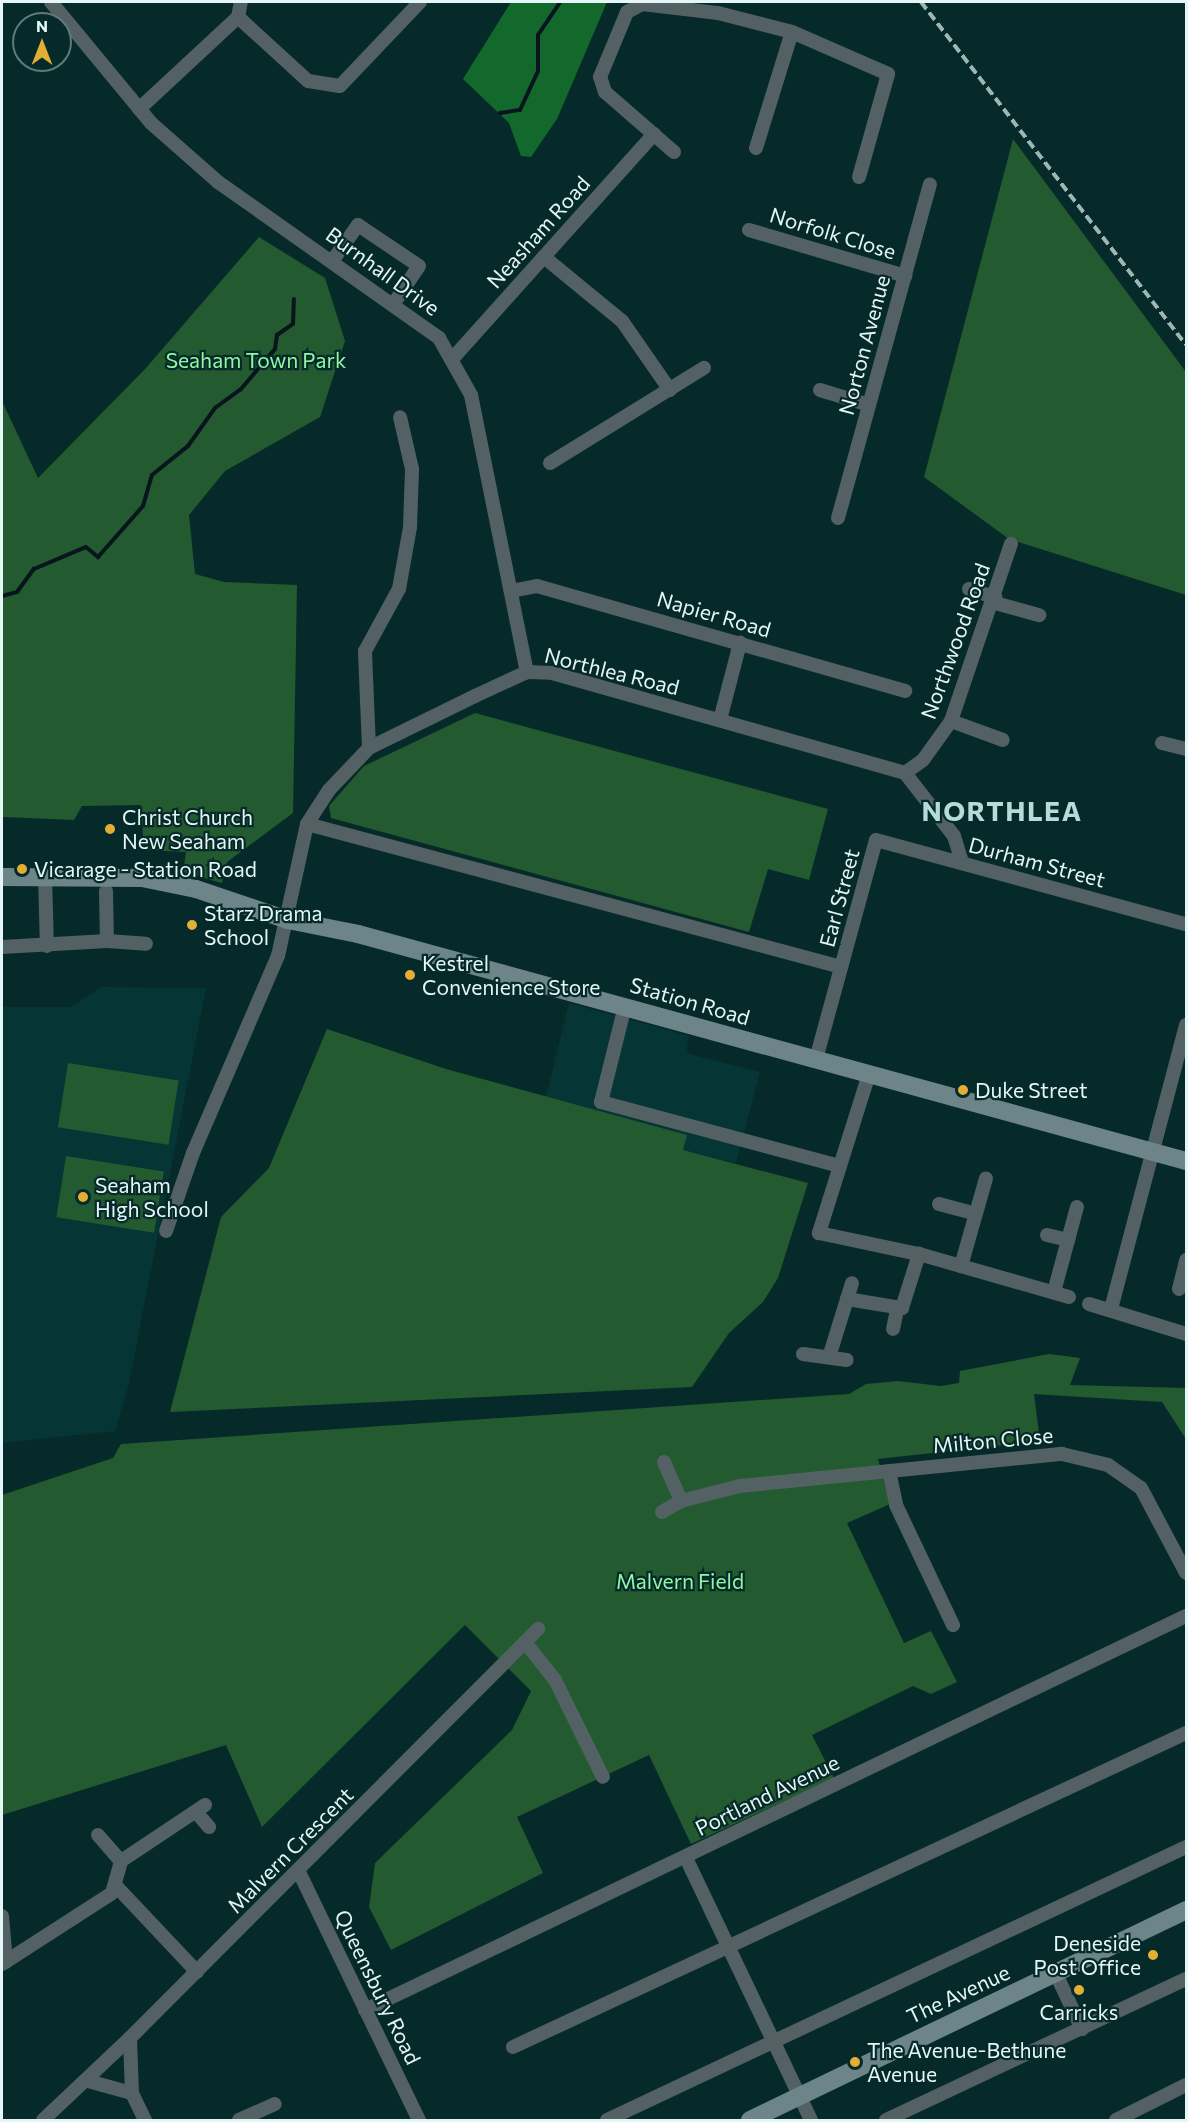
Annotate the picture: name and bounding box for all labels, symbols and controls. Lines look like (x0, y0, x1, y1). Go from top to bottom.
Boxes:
north arrow (12, 12, 72, 72)
text: N (36, 16, 48, 35)
street label: Neasham Road (481, 171, 595, 293)
street label: Norfolk Close (767, 202, 899, 264)
street label: Burnhall Drive (321, 221, 445, 321)
street label: Norton Avenue (833, 272, 895, 418)
park label: Seaham Town Park (166, 347, 346, 373)
street label: Northwood Road (915, 560, 995, 722)
street label: Napier Road (654, 586, 774, 642)
street label: Northlea Road (542, 642, 682, 700)
district label: NORTHLEA (921, 795, 1083, 827)
place label: Christ Church New Seaham (122, 804, 253, 854)
marker: Christ Church New Seaham (103, 822, 117, 836)
street label: Durham Street (966, 832, 1108, 892)
street label: Earl Street (814, 846, 864, 950)
place label: Vicarage - Station Road (34, 856, 257, 882)
marker: Vicarage - Station Road (15, 862, 29, 876)
place label: Starz Drama School (204, 900, 322, 950)
marker: Starz Drama School (185, 918, 199, 932)
place label: Kestrel Convenience Store (422, 950, 600, 1000)
marker: Kestrel Convenience Store (403, 968, 417, 982)
street label: Station Road (627, 972, 753, 1030)
place label: Duke Street (975, 1077, 1088, 1103)
marker: Duke Street (956, 1083, 970, 1097)
place label: Seaham High School (95, 1172, 209, 1222)
marker: Seaham High School (76, 1190, 90, 1204)
street label: Milton Close (932, 1422, 1054, 1458)
park label: Malvern Field (616, 1568, 744, 1594)
street label: Portland Avenue (691, 1749, 843, 1841)
street label: Malvern Crescent (222, 1782, 358, 1918)
street label: Queensbury Road (330, 1905, 426, 2069)
place label: Deneside Post Office (1034, 1930, 1141, 1980)
marker: Deneside Post Office (1146, 1948, 1160, 1962)
street label: The Avenue (903, 1959, 1013, 2029)
marker: Carricks (1072, 1983, 1086, 1997)
place label: Carricks (1040, 1999, 1118, 2025)
place label: The Avenue-Bethune Avenue (867, 2037, 1066, 2087)
marker: The Avenue-Bethune Avenue (848, 2055, 862, 2069)

